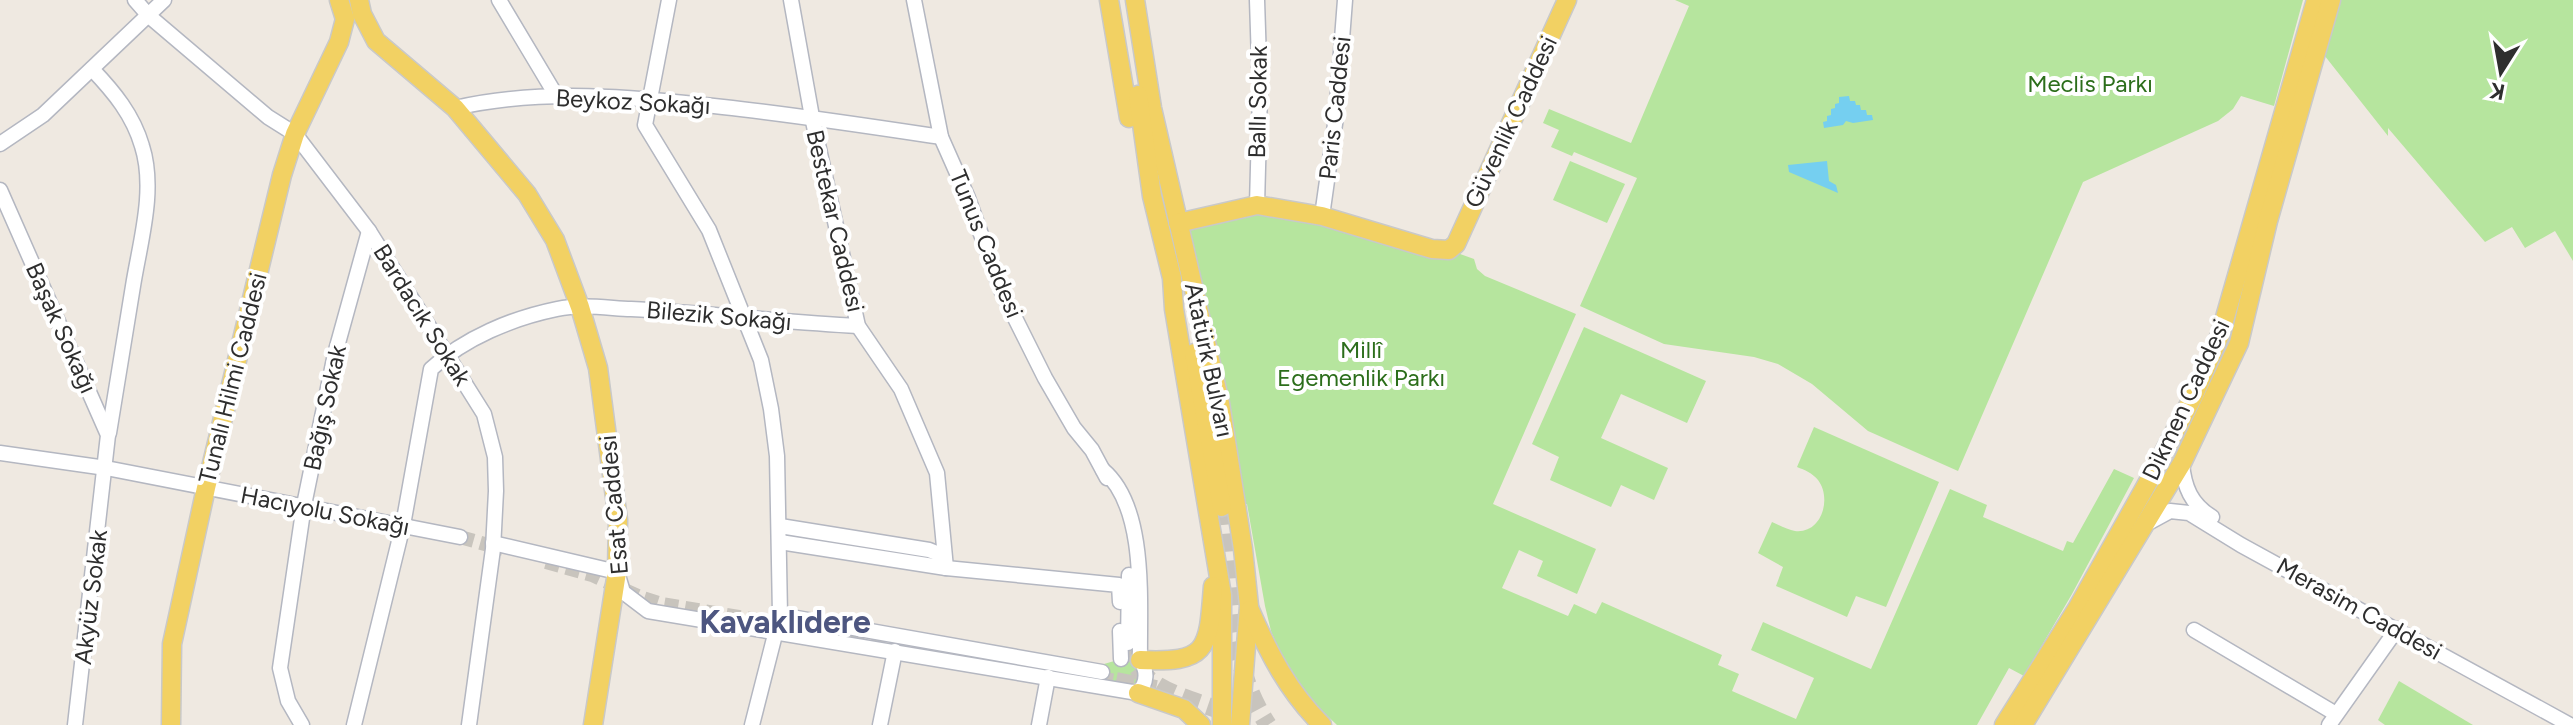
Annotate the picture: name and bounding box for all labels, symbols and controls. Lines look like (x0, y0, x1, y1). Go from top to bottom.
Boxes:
street label: Güvenlik Caddesi (1458, 31, 1563, 212)
north arrow (2461, 32, 2541, 112)
street label: Paris Caddesi (1313, 35, 1356, 181)
street label: Ballı Sokak (1242, 45, 1273, 159)
park label: Meclis Parkı (2027, 69, 2153, 98)
text: K (2487, 76, 2507, 106)
street label: Beykoz Sokağı (555, 83, 711, 120)
street label: Bestekar Caddesi (800, 127, 871, 315)
street label: Tunus Caddesi (944, 166, 1029, 322)
street label: Bardacık Sokak (367, 239, 478, 391)
street label: Başak Sokağı (20, 258, 103, 398)
street label: Tunalı Hilmi Caddesi (192, 269, 273, 486)
street label: Atatürk Bulvarı (1179, 280, 1240, 440)
street label: Bilezik Sokağı (645, 295, 793, 336)
street label: Dikmen Caddesi (2136, 315, 2235, 485)
park label: Millî Egemenlik Parkı (1277, 335, 1445, 392)
street label: Bağış Sokak (297, 342, 352, 473)
street label: Esat Caddesi (593, 434, 634, 576)
street label: Hacıyolu Sokağı (238, 480, 412, 541)
street label: Akyüz Sokak (68, 528, 113, 666)
street label: Merasim Caddesi (2272, 551, 2447, 666)
district label: Kavaklıdere (699, 603, 871, 641)

